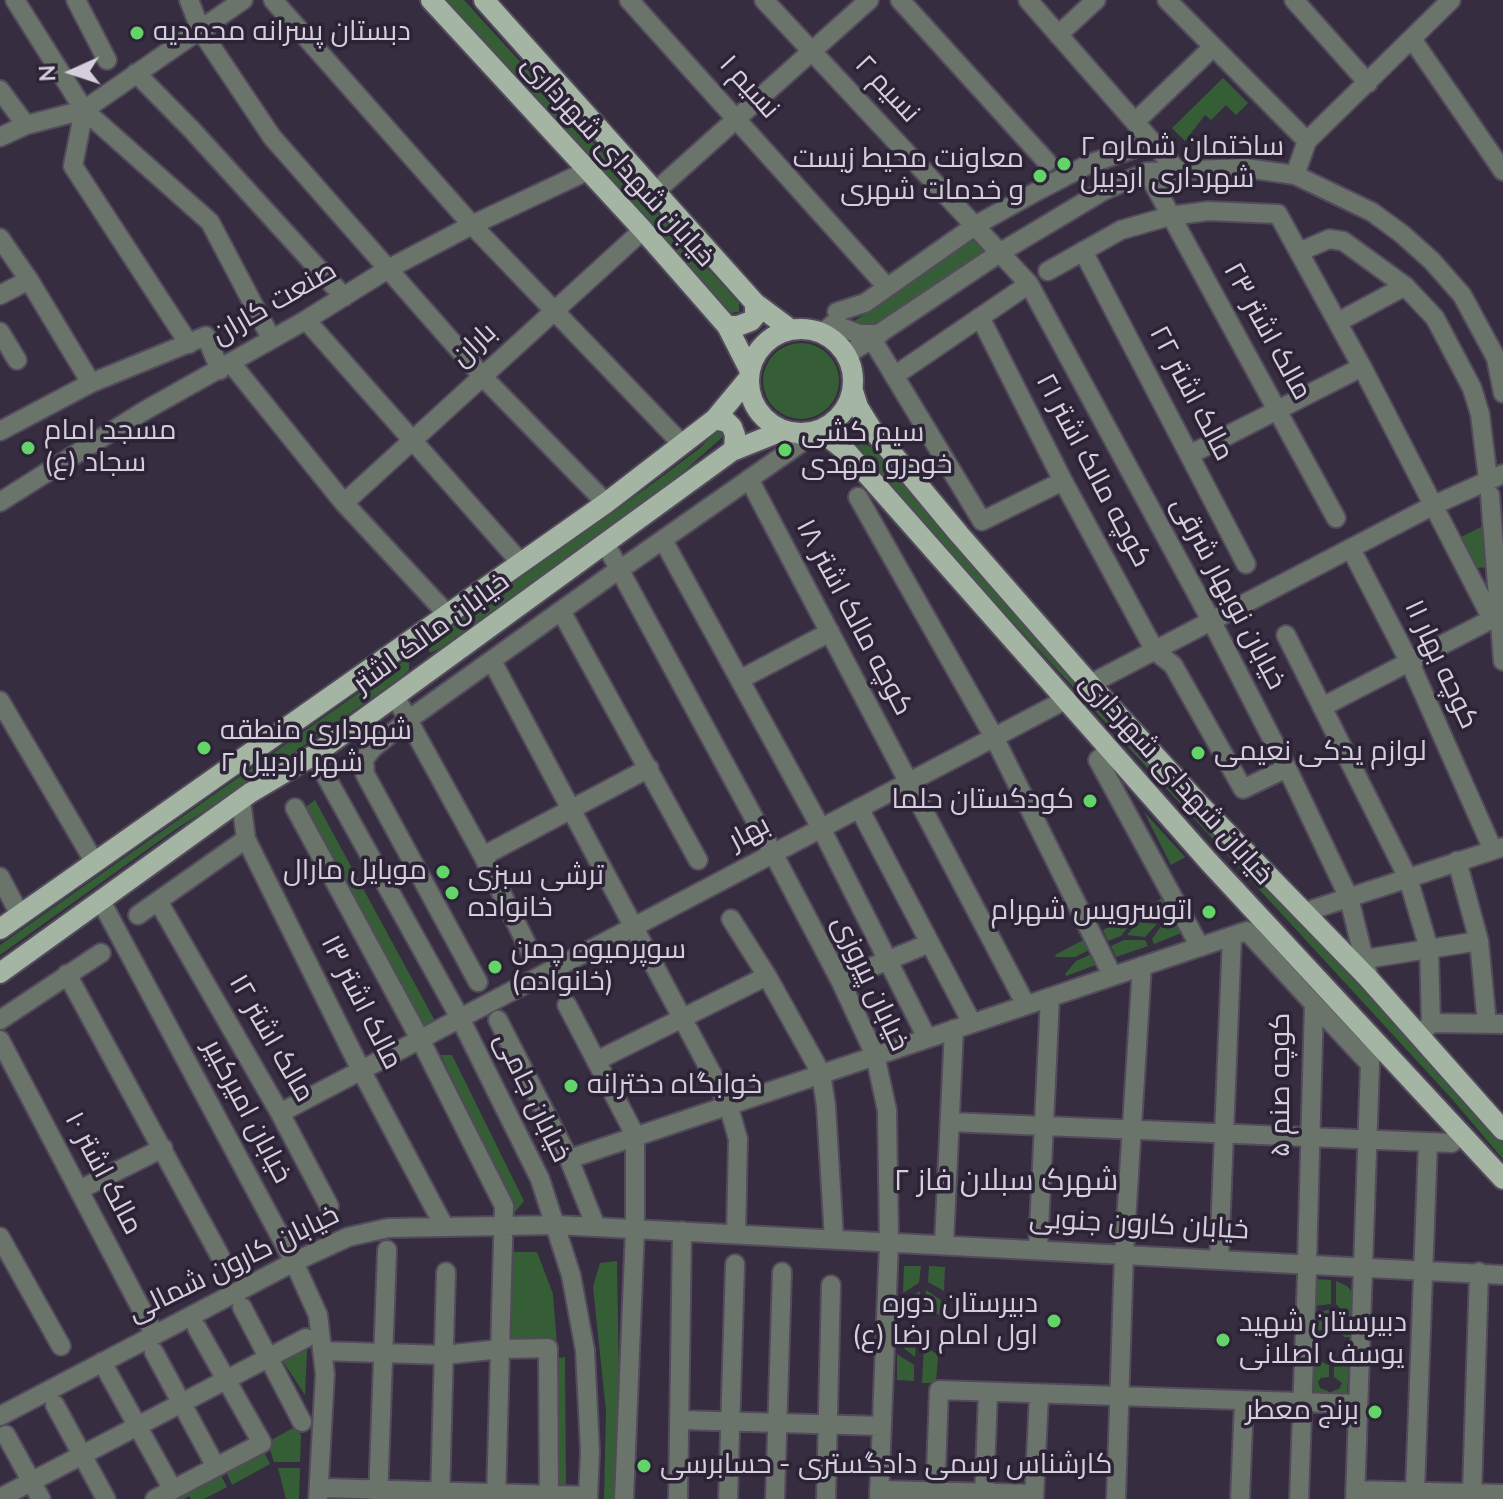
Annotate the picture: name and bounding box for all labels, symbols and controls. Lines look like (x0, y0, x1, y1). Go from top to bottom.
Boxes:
place label: دبستان پسرانه محمدیه (153, 16, 411, 50)
marker: دبستان پسرانه محمدیه (128, 24, 146, 42)
north arrow (32, 32, 112, 112)
street label: خیابان شهدای شهرداری (513, 49, 721, 275)
street label: نسیم ۱ (711, 49, 785, 127)
street label: نسیم ۲ (846, 49, 926, 131)
text: N (33, 64, 63, 82)
place label: ساختمان شماره ۲ شهرداری اردبیل (1080, 131, 1284, 197)
place label: معاونت محیط زیست و خدمات شهری (793, 143, 1024, 209)
marker: ساختمان شماره ۲ شهرداری اردبیل (1055, 155, 1073, 173)
marker: معاونت محیط زیست و خدمات شهری (1031, 167, 1049, 185)
street label: صنعت کاران (207, 255, 343, 353)
street label: مالک اشتر ۲۳ (1214, 257, 1318, 407)
street label: باران (446, 317, 504, 375)
street label: مالک اشتر ۲۲ (1140, 321, 1240, 467)
street label: کوچه مالک اشتر ۲۱ (1027, 368, 1157, 574)
place label: مسجد امام سجاد (ع) (44, 415, 176, 481)
place label: سیم کشی خودرو مهدی (801, 417, 953, 483)
marker: مسجد امام سجاد (ع) (19, 439, 37, 457)
marker: سیم کشی خودرو مهدی (776, 441, 794, 459)
street label: خیابان نوبهار شرقی (1162, 492, 1292, 696)
street label: کوچه مالک اشتر ۱۸ (787, 514, 919, 722)
street label: خیابان مالک اشتر (347, 566, 517, 702)
street label: کوچه بهار ۱۱ (1395, 595, 1485, 735)
street label: خیابان شهدای شهرداری (1071, 667, 1279, 893)
place label: شهرداری منطقه ۲ شهر اردبیل (220, 715, 412, 781)
place label: لوازم یدکی نعیمی (1214, 736, 1427, 770)
marker: شهرداری منطقه ۲ شهر اردبیل (195, 739, 213, 757)
marker: لوازم یدکی نعیمی (1189, 744, 1207, 762)
place label: کودکستان حلما (892, 784, 1074, 818)
marker: کودکستان حلما (1081, 792, 1099, 810)
street label: بهار (724, 809, 776, 859)
place label: موبایل مارال (283, 855, 427, 889)
place label: ترشی سبزی خانواده (468, 860, 604, 926)
marker: موبایل مارال (434, 863, 452, 881)
marker: ترشی سبزی خانواده (443, 884, 461, 902)
place label: اتوسرویس شهرام (991, 895, 1193, 929)
marker: اتوسرویس شهرام (1200, 903, 1218, 921)
street label: خیابان پیروزی (823, 911, 915, 1057)
street label: مالک اشتر ۱۳ (312, 930, 408, 1076)
place label: سوپرمیوه چمن (خانواده) (511, 934, 686, 1000)
marker: سوپرمیوه چمن (خانواده) (486, 958, 504, 976)
street label: مالک اشتر ۱۲ (220, 969, 320, 1109)
street label: کوچه صنم ۵ (1265, 1013, 1299, 1157)
street label: خیابان جامی (485, 1028, 577, 1168)
street label: خیابان امیرکبیر (194, 1034, 298, 1190)
place label: خوابگاه دخترانه (587, 1069, 762, 1103)
marker: خوابگاه دخترانه (562, 1077, 580, 1095)
street label: مالک اشتر ۱۰ (56, 1107, 148, 1241)
district label: شهرک سبلان فاز ۲ (894, 1165, 1118, 1201)
street label: خیابان کارون شمالی (123, 1199, 345, 1331)
street label: خیابان کارون جنوبی (1028, 1203, 1250, 1249)
place label: دبیرستان دوره اول امام رضا (ع) (852, 1288, 1038, 1354)
place label: دبیرستان شهید یوسف اصلانی (1239, 1307, 1407, 1373)
marker: دبیرستان دوره اول امام رضا (ع) (1045, 1312, 1063, 1330)
marker: دبیرستان شهید یوسف اصلانی (1214, 1331, 1232, 1349)
place label: برنج معطر (1246, 1395, 1359, 1429)
marker: برنج معطر (1366, 1403, 1384, 1421)
place label: کارشناس رسمی دادگستری - حسابرسی (660, 1449, 1112, 1483)
marker: کارشناس رسمی دادگستری - حسابرسی (635, 1457, 653, 1475)

